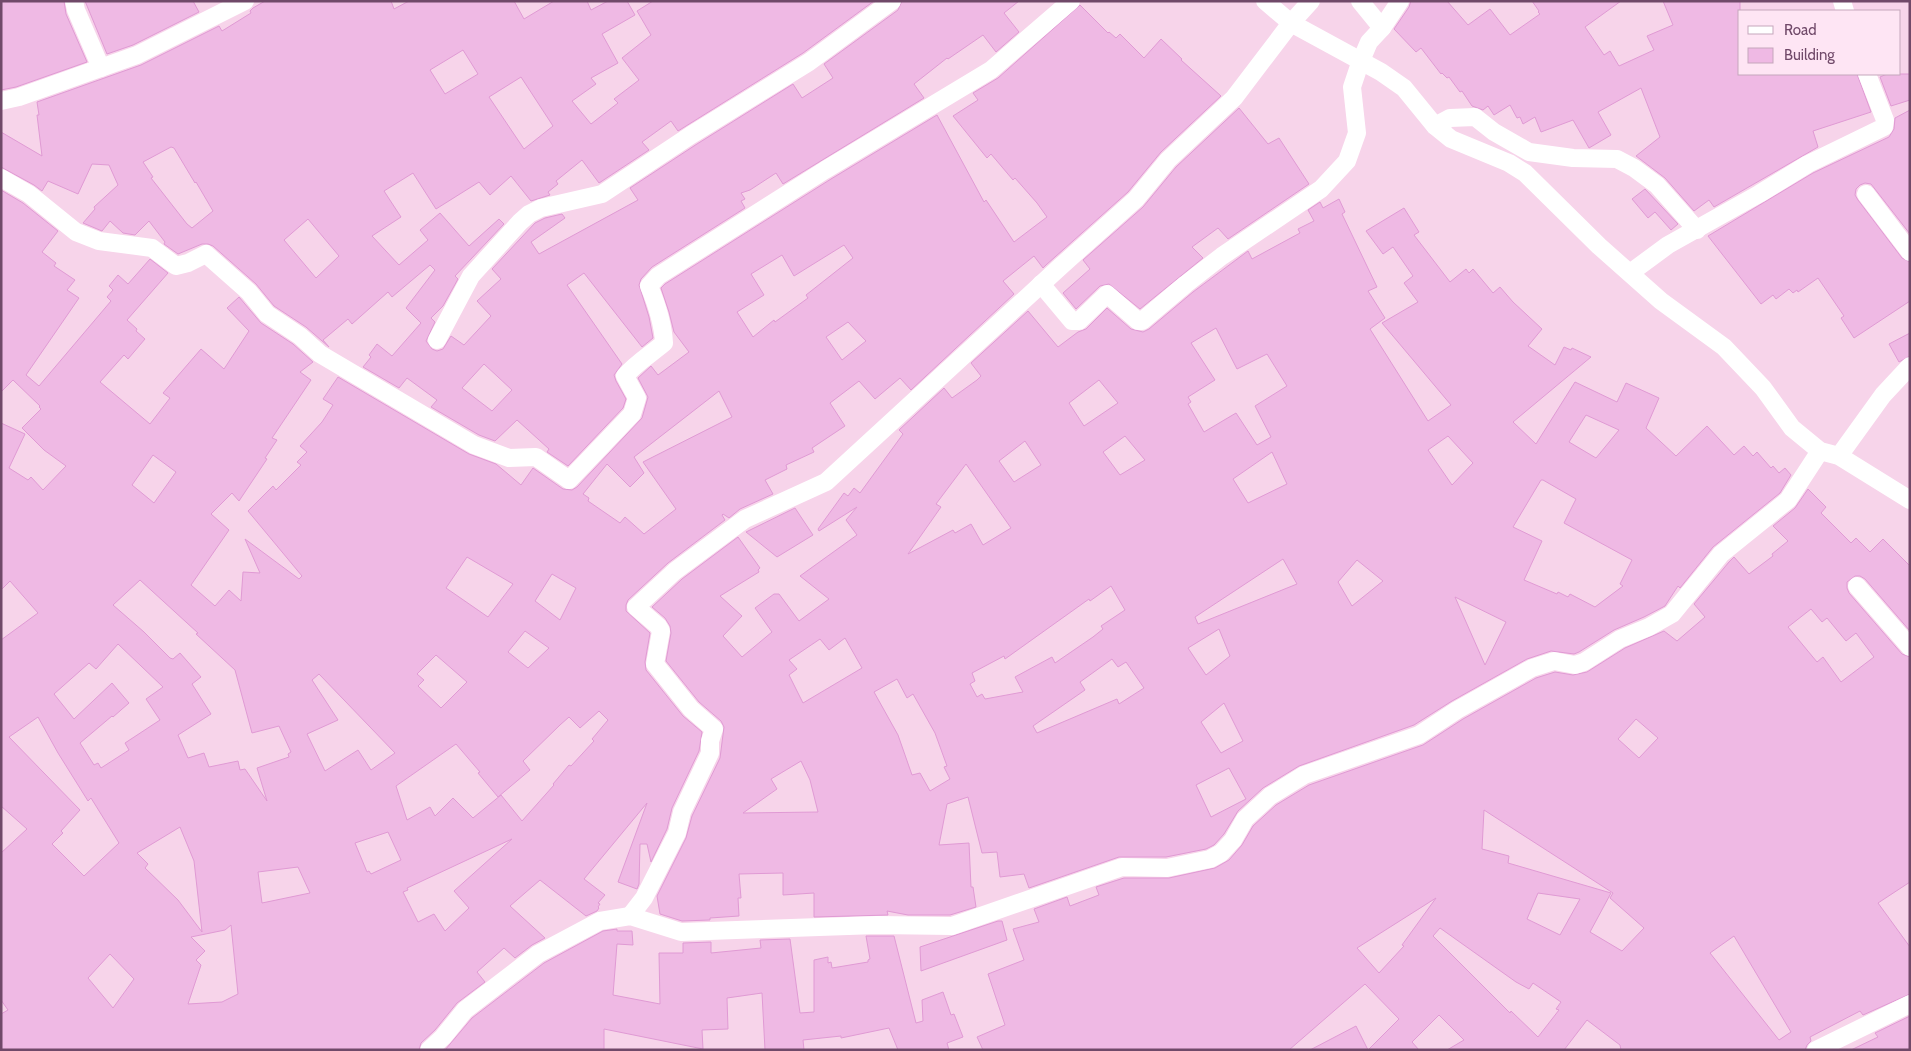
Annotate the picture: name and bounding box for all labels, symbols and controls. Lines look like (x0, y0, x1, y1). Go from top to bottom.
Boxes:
legend (1738, 10, 1901, 75)
text: Road (1784, 21, 1817, 39)
text: Building (1784, 46, 1835, 64)

